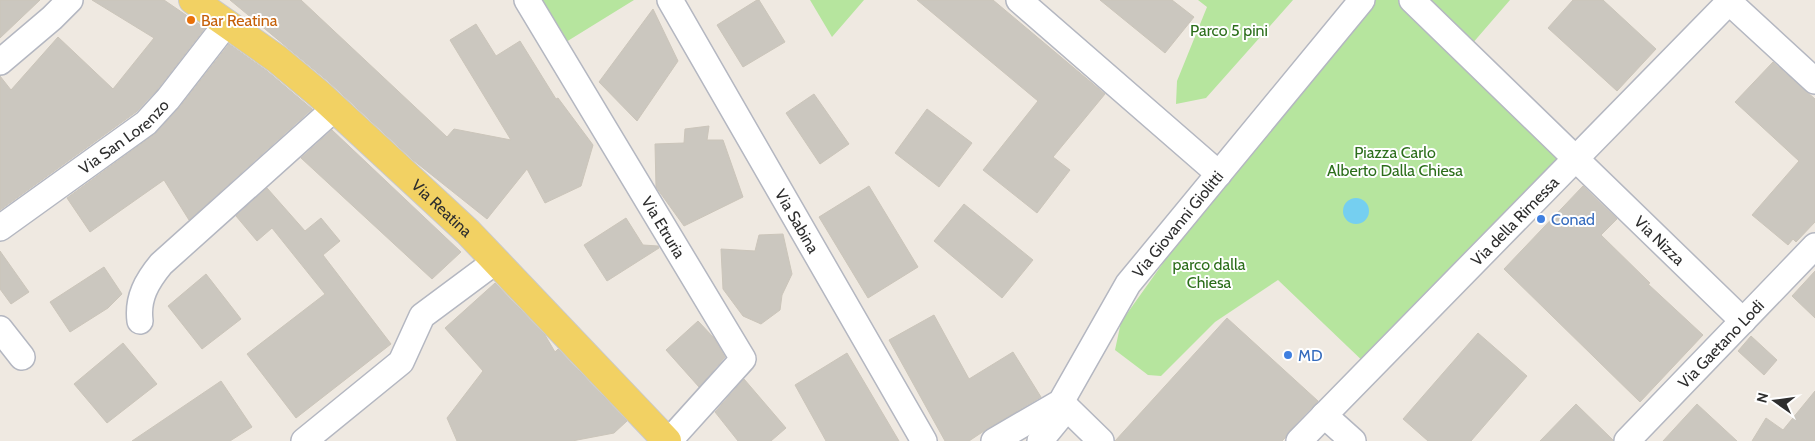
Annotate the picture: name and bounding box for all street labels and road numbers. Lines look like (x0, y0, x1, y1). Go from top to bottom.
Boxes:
street label: Via San Lorenzo (75, 95, 173, 178)
street label: Via Giovanni Giolitti (1128, 167, 1227, 281)
street label: Via della Rimessa (1467, 172, 1563, 270)
street label: Via Reatina (408, 175, 476, 241)
street label: Via Sabina (771, 185, 823, 257)
street label: Via Etruria (638, 193, 690, 262)
street label: Via Nizza (1631, 212, 1689, 269)
street label: Via Gaetano Lodi (1674, 296, 1768, 392)

